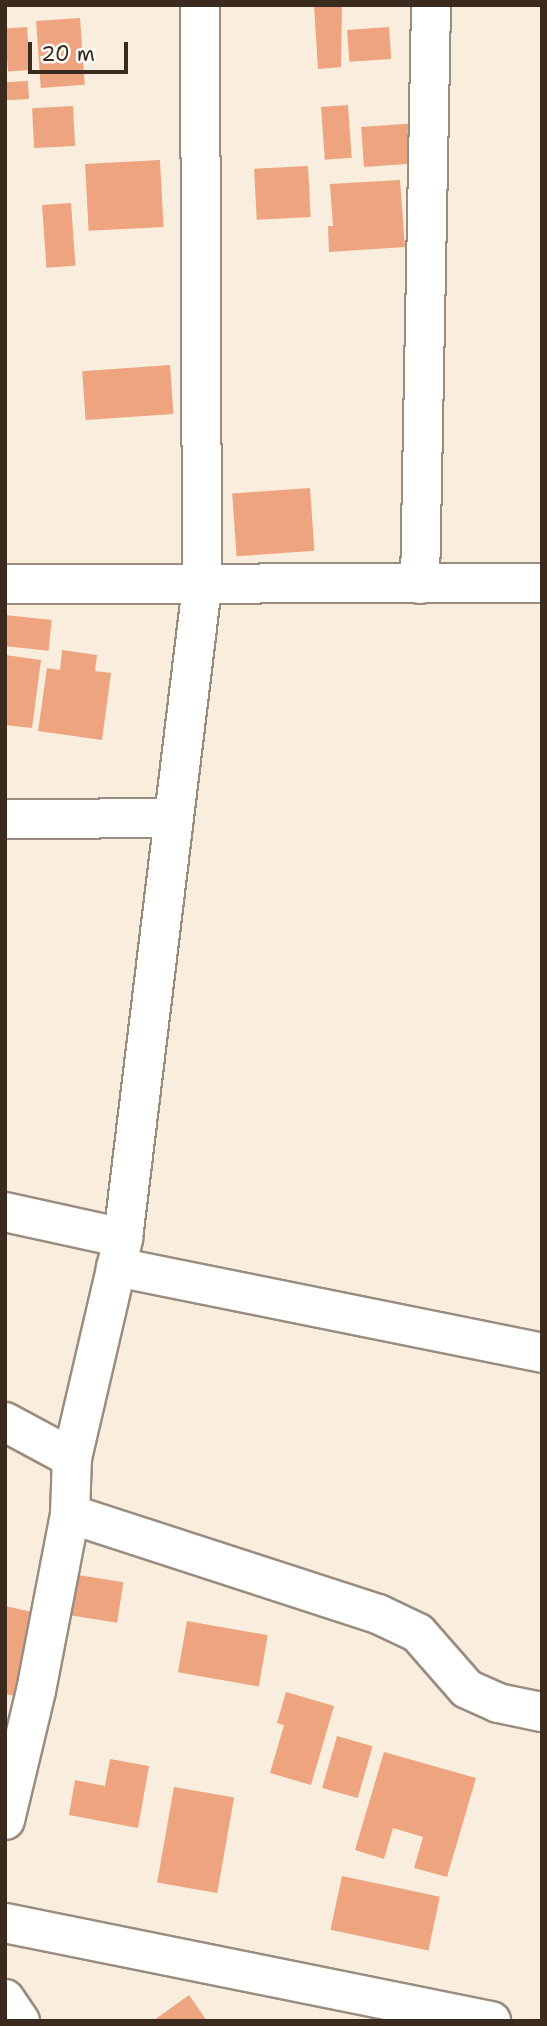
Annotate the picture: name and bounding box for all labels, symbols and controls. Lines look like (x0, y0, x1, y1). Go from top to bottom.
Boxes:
scale bar (32, 28, 131, 72)
text: 20 m (41, 40, 95, 68)

